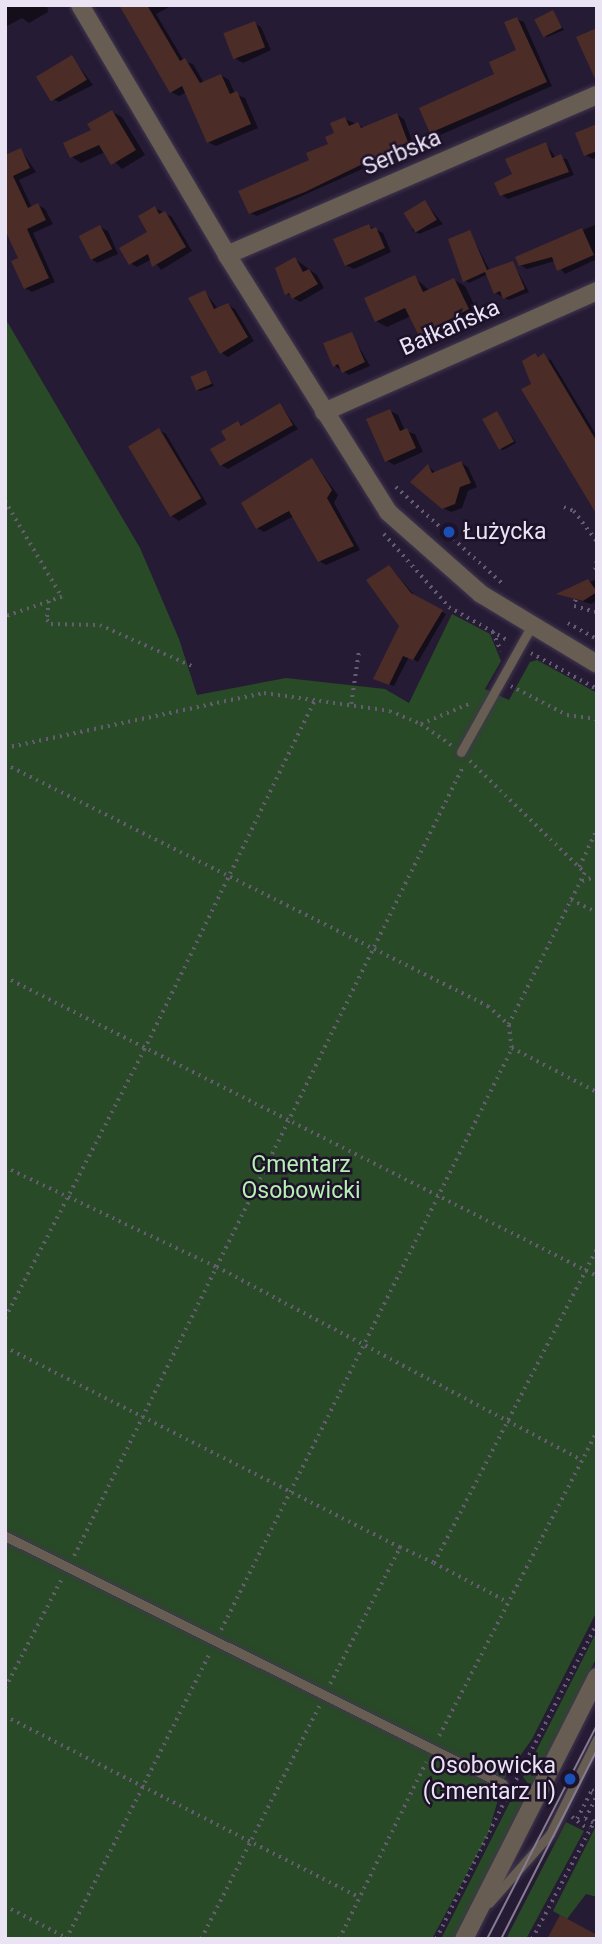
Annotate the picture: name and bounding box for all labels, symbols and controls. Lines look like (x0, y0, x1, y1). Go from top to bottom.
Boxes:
street label: Serbska (359, 124, 445, 182)
street label: Bałkańska (396, 294, 504, 362)
place label: Łużycka (463, 518, 546, 546)
marker: Łużycka (441, 524, 457, 540)
park label: Cmentarz Osobowicki (241, 1151, 361, 1205)
place label: Osobowicka (Cmentarz II) (423, 1752, 556, 1806)
marker: Osobowicka (Cmentarz II) (562, 1771, 578, 1787)

